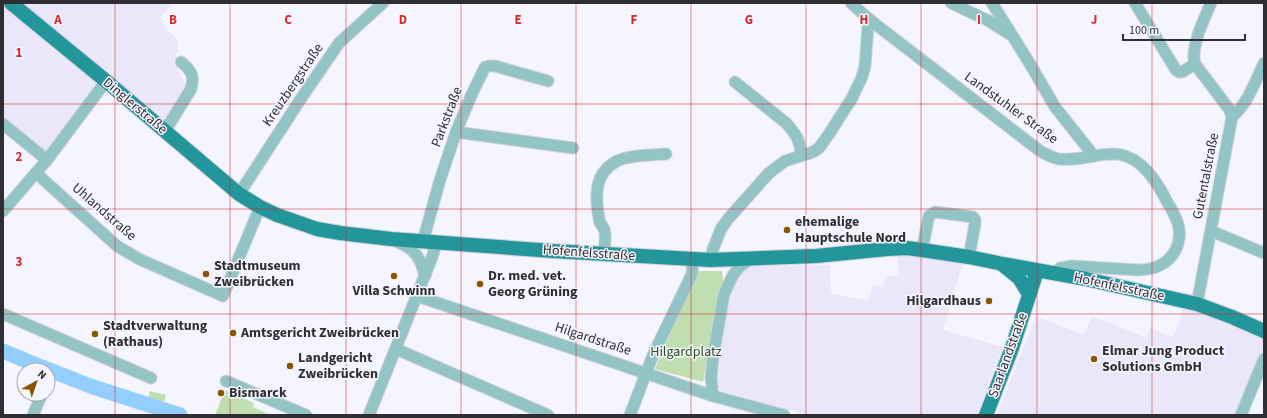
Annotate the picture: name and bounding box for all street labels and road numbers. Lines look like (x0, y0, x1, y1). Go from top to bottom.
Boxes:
street label: Kreuzbergstraße (258, 39, 328, 131)
street label: Landstuhler Straße (960, 67, 1062, 149)
street label: Dinglerstraße (98, 73, 172, 139)
street label: Parkstraße (426, 84, 468, 150)
street label: Gutentalstraße (1188, 131, 1224, 221)
street label: Uhlandstraße (67, 178, 141, 246)
street label: Hofenfelsstraße (542, 240, 636, 266)
street label: Hofenfelsstraße (1072, 268, 1166, 306)
street label: Saarlandstraße (983, 310, 1033, 400)
street label: Hilgardstraße (552, 317, 634, 361)

